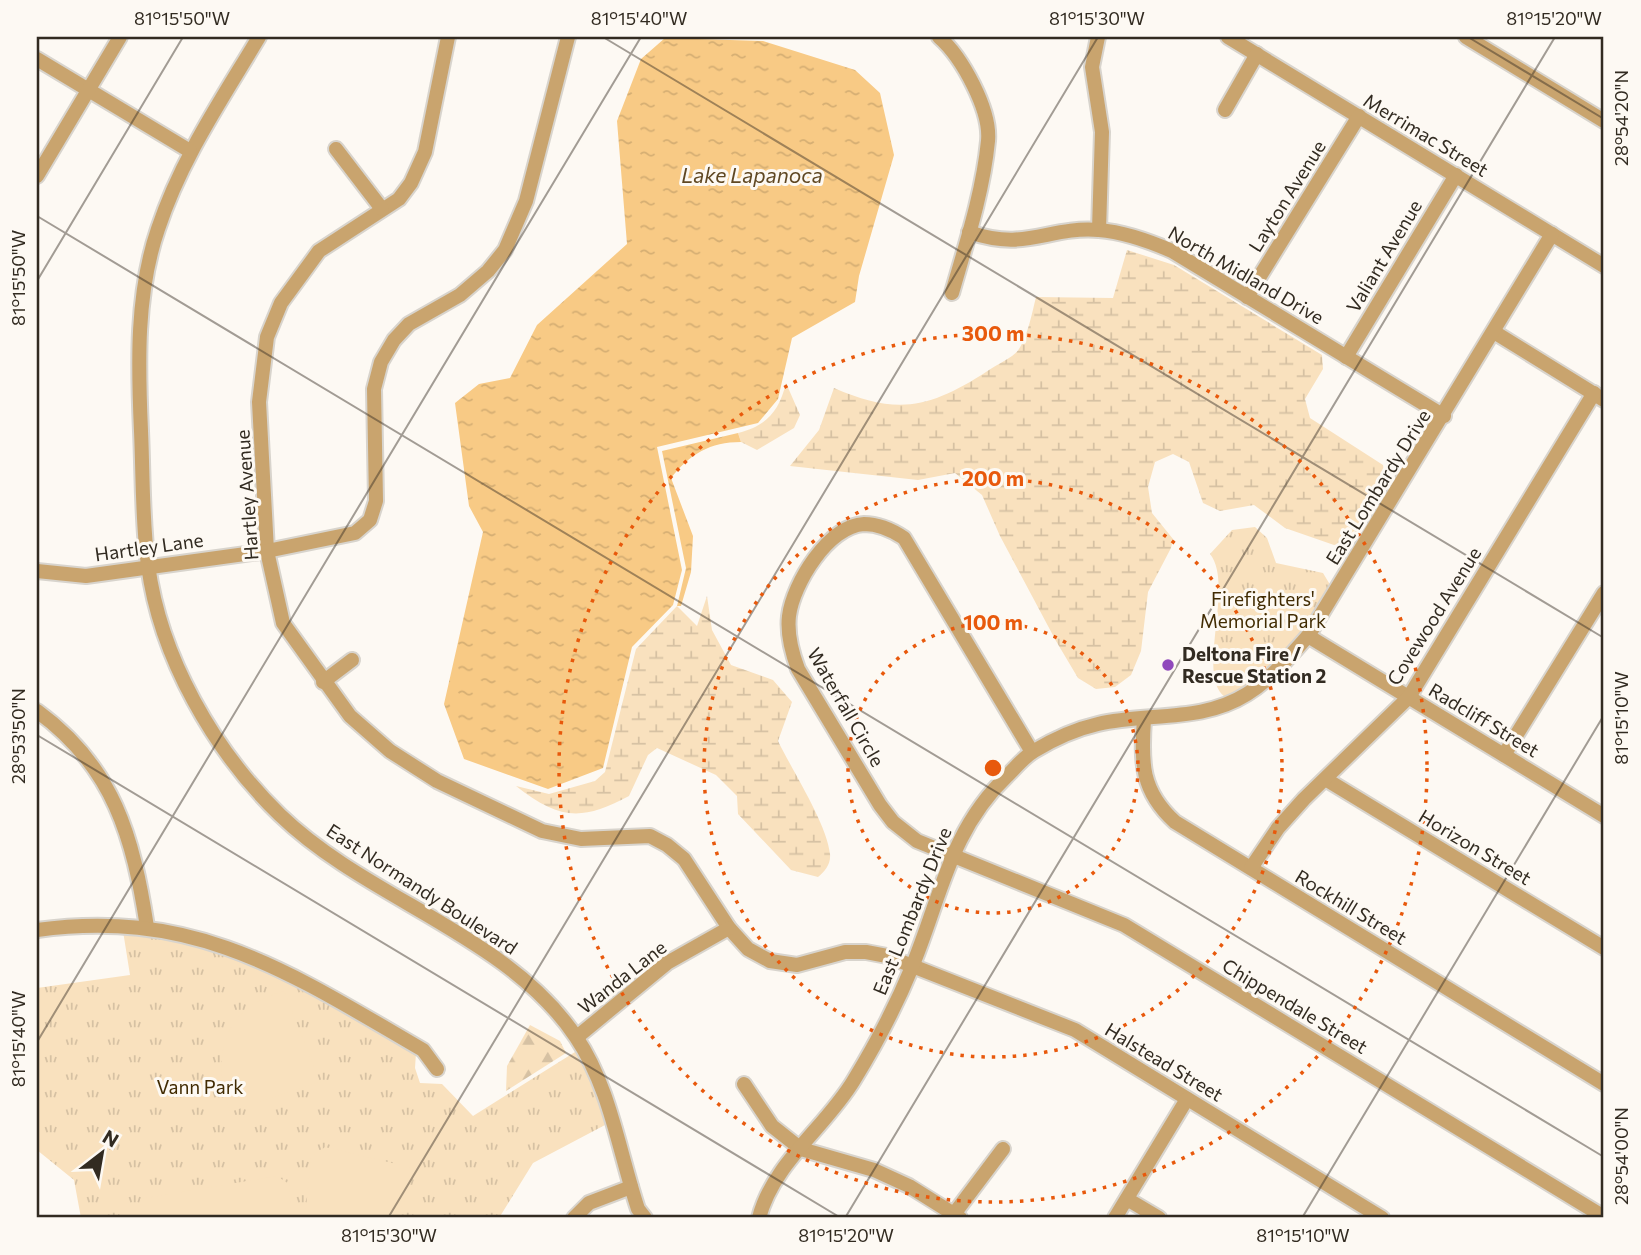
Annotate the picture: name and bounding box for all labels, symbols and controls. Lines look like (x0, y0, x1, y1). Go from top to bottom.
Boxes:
text: 81°15'50"W (134, 7, 230, 29)
text: 81°15'40"W (591, 7, 687, 29)
text: 81°15'30"W (1049, 7, 1145, 29)
text: 81°15'20"W (1506, 7, 1602, 29)
text: 28°54'20"N (1610, 70, 1632, 166)
street label: Merrimac Street (1360, 88, 1493, 181)
street label: Layton Avenue (1243, 136, 1330, 256)
water label: Lake Lapanoca (681, 162, 823, 187)
street label: Valiant Avenue (1341, 195, 1426, 316)
street label: North Midland Drive (1164, 221, 1328, 328)
text: 81°15'50"W (7, 230, 29, 326)
text: 300 m (962, 320, 1024, 345)
street label: East Lombardy Drive (1320, 405, 1435, 569)
street label: Hartley Avenue (230, 429, 263, 561)
text: 200 m (962, 465, 1024, 490)
street label: Hartley Lane (93, 528, 205, 566)
street label: Covewood Avenue (1382, 542, 1485, 689)
park label: Firefighters' Memorial Park (1200, 587, 1326, 632)
text: 100 m (963, 609, 1023, 634)
place label: Deltona Fire / Rescue Station 2 (1182, 642, 1326, 687)
street label: Waterfall Circle (803, 643, 890, 770)
marker: Deltona Fire / Rescue Station 2 (1160, 657, 1176, 673)
text: 81°15'10"W (1610, 671, 1632, 765)
street label: Radcliff Street (1425, 678, 1544, 762)
text: 28°53'50"N (7, 688, 29, 784)
centre of rings (981, 756, 1005, 780)
street label: Horizon Street (1415, 804, 1536, 889)
street label: East Normandy Boulevard (323, 818, 522, 959)
street label: East Lombardy Drive (867, 824, 956, 998)
street label: Rockhill Street (1291, 864, 1411, 949)
street label: Wanda Lane (573, 935, 670, 1018)
street label: Chippendale Street (1218, 953, 1372, 1058)
text: 81°15'40"W (7, 991, 29, 1087)
street label: Halstead Street (1101, 1017, 1228, 1106)
park label: Vann Park (156, 1075, 244, 1098)
text: 28°54'00"N (1610, 1107, 1632, 1205)
north arrow (66, 1118, 136, 1188)
text: N (99, 1124, 123, 1152)
text: 81°15'30"W (341, 1224, 437, 1246)
text: 81°15'20"W (798, 1224, 894, 1246)
text: 81°15'10"W (1256, 1224, 1350, 1246)

